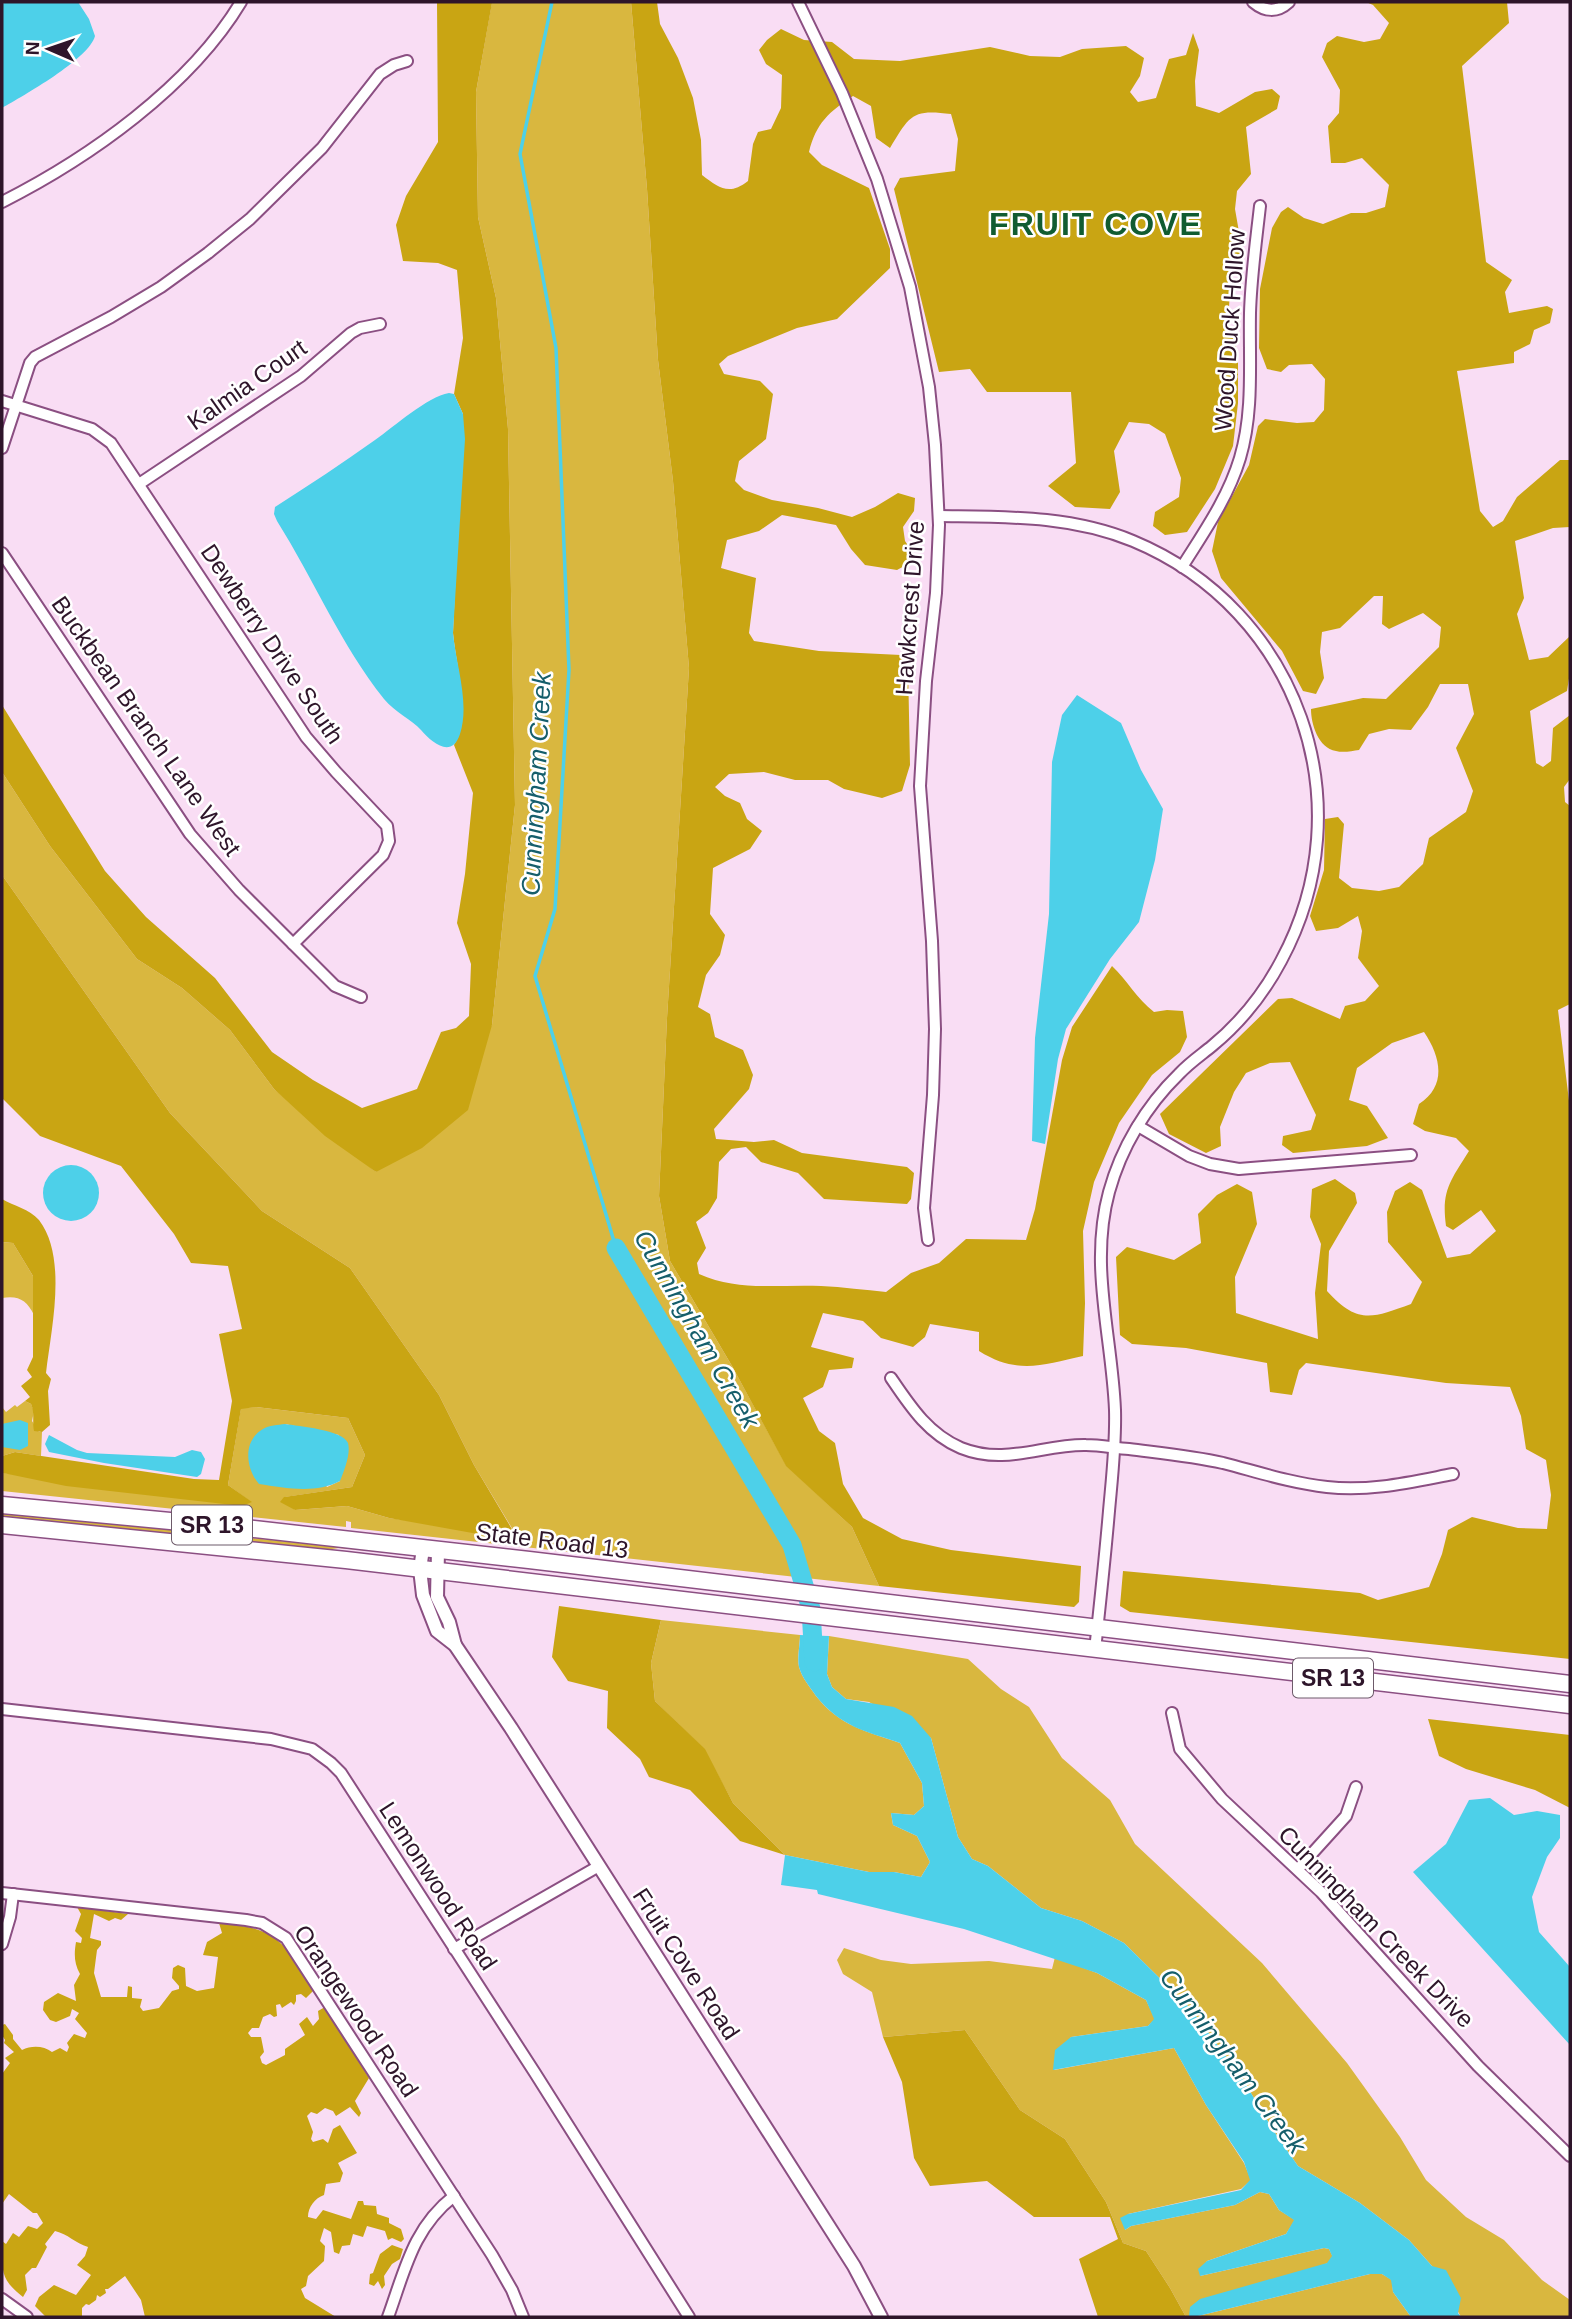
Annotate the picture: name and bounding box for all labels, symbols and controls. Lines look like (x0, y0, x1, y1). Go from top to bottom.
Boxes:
north arrow (14, 14, 84, 84)
text: N (22, 41, 43, 56)
district label: FRUIT COVE (989, 206, 1203, 242)
street label: Wood Duck Hollow (1209, 227, 1250, 432)
street label: Kalmia Court (182, 334, 312, 435)
street label: Hawkcrest Drive (890, 520, 929, 696)
street label: Dewberry Drive South (196, 539, 349, 749)
street label: Buckbean Branch Lane West (46, 591, 247, 861)
water label: Cunningham Creek (515, 669, 557, 897)
water label: Cunningham Creek (628, 1224, 767, 1435)
road number: SR 13 (172, 1506, 252, 1544)
street label: State Road 13 (474, 1518, 630, 1563)
road number: SR 13 (1293, 1658, 1373, 1698)
street label: Lemonwood Road (374, 1797, 503, 1975)
street label: Cunningham Creek Drive (1273, 1820, 1480, 2033)
street label: Fruit Cove Road (628, 1883, 745, 2044)
street label: Orangewood Road (289, 1920, 424, 2102)
water label: Cunningham Creek (1154, 1963, 1314, 2161)

